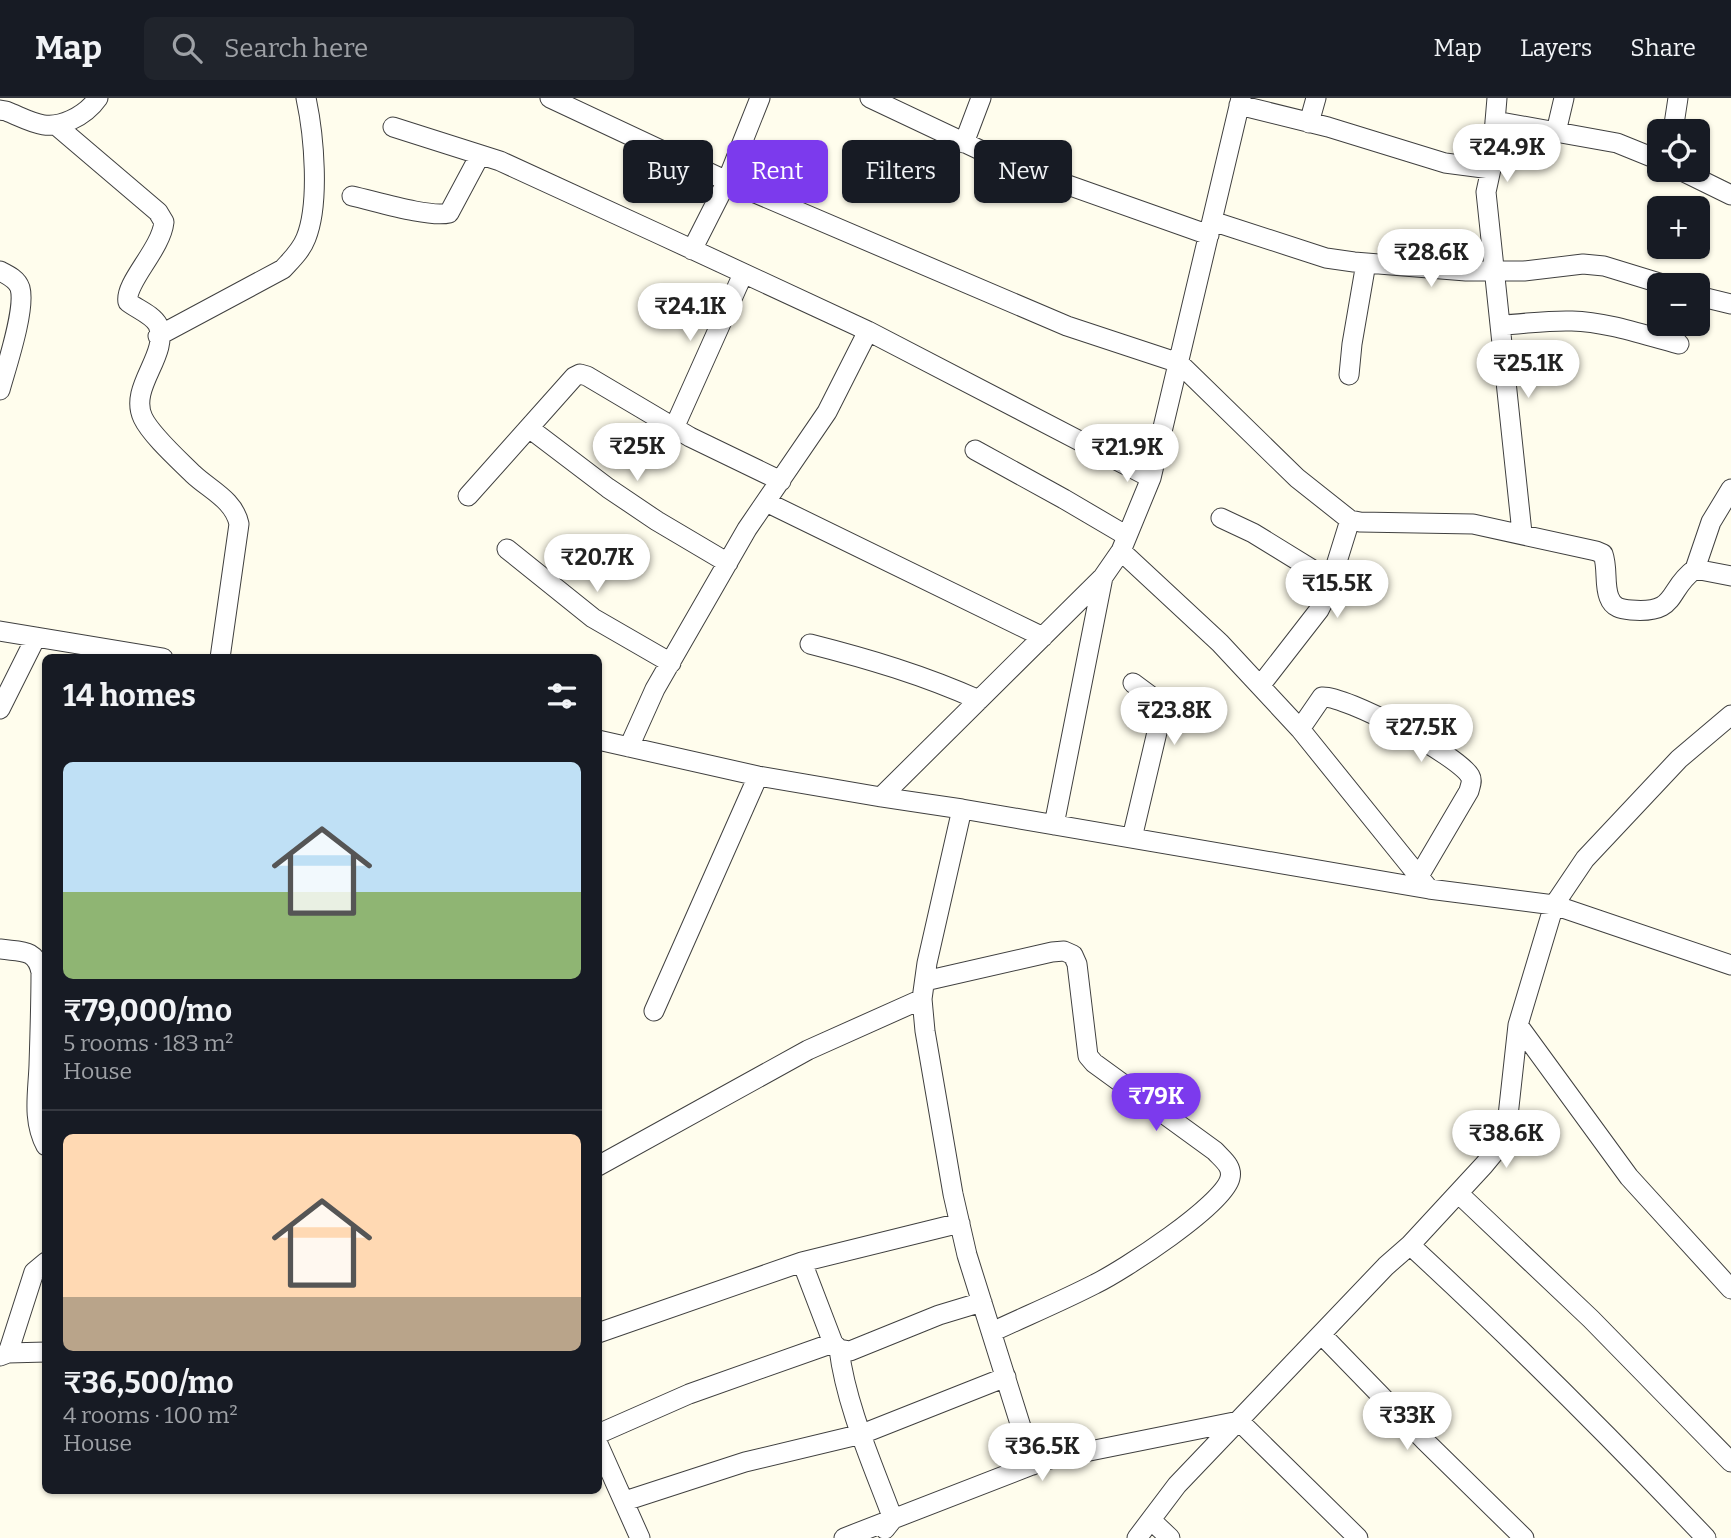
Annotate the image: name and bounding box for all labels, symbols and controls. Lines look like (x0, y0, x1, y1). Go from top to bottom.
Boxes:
search box (144, 17, 634, 80)
text: Map (35, 28, 102, 68)
icon: search (168, 29, 206, 67)
text: Search here (224, 33, 368, 64)
text: Map (1434, 34, 1482, 62)
text: Layers (1520, 34, 1592, 62)
text: Share (1630, 34, 1696, 62)
map controls (1647, 119, 1710, 336)
button: locate (1647, 119, 1710, 182)
pin: ₹24.9K (1450, 125, 1564, 184)
text: ₹24.9K (1469, 133, 1545, 161)
chip: Buy (623, 140, 713, 203)
chip: Rent (727, 140, 828, 203)
chip: Filters (842, 140, 960, 203)
chip: New (974, 140, 1072, 203)
button: + (1647, 196, 1710, 259)
pin: ₹28.6K (1374, 230, 1488, 289)
text: ₹28.6K (1393, 238, 1469, 266)
button: − (1647, 273, 1710, 336)
pin: ₹24.1K (633, 284, 747, 343)
text: ₹24.1K (654, 292, 726, 320)
pin: ₹25.1K (1471, 341, 1585, 400)
text: ₹25.1K (1493, 349, 1563, 377)
pin: ₹25K (596, 424, 678, 483)
pin: ₹21.9K (1070, 424, 1184, 484)
text: ₹25K (609, 432, 665, 460)
text: ₹21.9K (1091, 433, 1163, 461)
pin: ₹20.7K (540, 534, 654, 594)
text: ₹20.7K (560, 543, 634, 571)
pin: ₹15.5K (1280, 560, 1394, 620)
text: ₹15.5K (1301, 569, 1373, 597)
icon: filters (543, 677, 581, 715)
text: 14 homes (63, 678, 196, 714)
pin: ₹23.8K (1117, 688, 1231, 747)
text: ₹23.8K (1137, 696, 1212, 724)
pin: ₹27.5K (1364, 704, 1478, 764)
text: ₹27.5K (1385, 713, 1457, 741)
icon: home (259, 808, 385, 934)
text: ₹79,000/mo (63, 993, 232, 1029)
text: 5 rooms · 183 m² (63, 1029, 234, 1057)
text: House (63, 1057, 132, 1085)
pin: ₹79K (1115, 1074, 1197, 1133)
text: ₹79K (1128, 1082, 1184, 1110)
pin: ₹38.6K (1449, 1110, 1563, 1170)
text: ₹38.6K (1468, 1119, 1544, 1147)
icon: home (259, 1180, 385, 1306)
text: ₹36,500/mo (63, 1365, 234, 1401)
pin: ₹33K (1366, 1392, 1448, 1452)
text: 4 rooms · 100 m² (63, 1401, 238, 1429)
text: ₹33K (1379, 1401, 1435, 1429)
pin: ₹36.5K (985, 1424, 1099, 1483)
text: House (63, 1429, 132, 1457)
text: ₹36.5K (1004, 1432, 1080, 1460)

